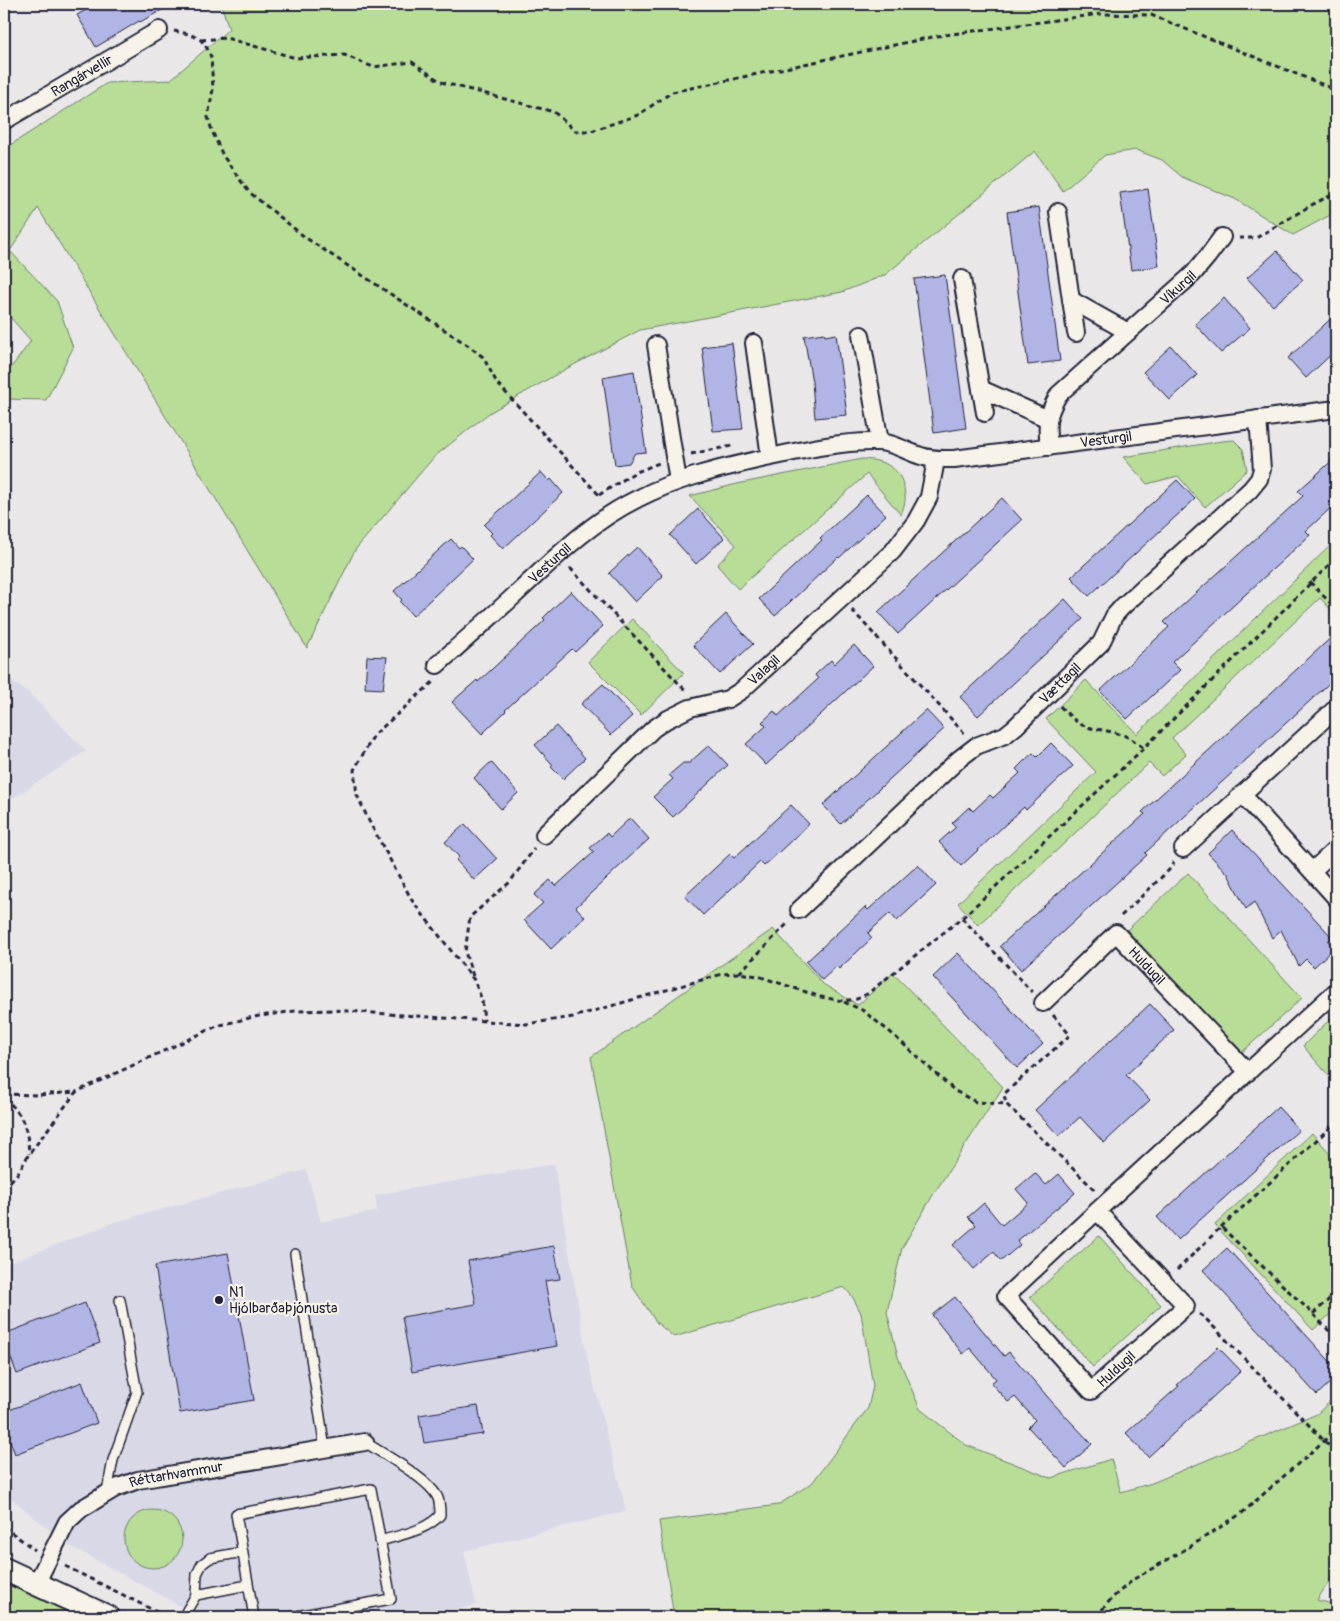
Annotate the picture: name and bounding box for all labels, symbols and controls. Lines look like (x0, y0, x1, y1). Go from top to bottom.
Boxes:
street label: Rangárvellir (48, 51, 116, 100)
street label: Víkurgil (1157, 267, 1200, 309)
street label: Vesturgil (1079, 428, 1133, 451)
street label: Vesturgil (525, 539, 575, 587)
street label: Valagil (745, 651, 784, 689)
street label: Vættagil (1036, 659, 1085, 708)
street label: Huldugil (1125, 943, 1169, 988)
place label: N1 Hjólbarðaþjónusta (229, 1284, 337, 1317)
marker: N1 Hjólbarðaþjónusta (213, 1294, 225, 1306)
street label: Huldugil (1094, 1348, 1139, 1391)
street label: Réttarhvammur (127, 1458, 224, 1492)

